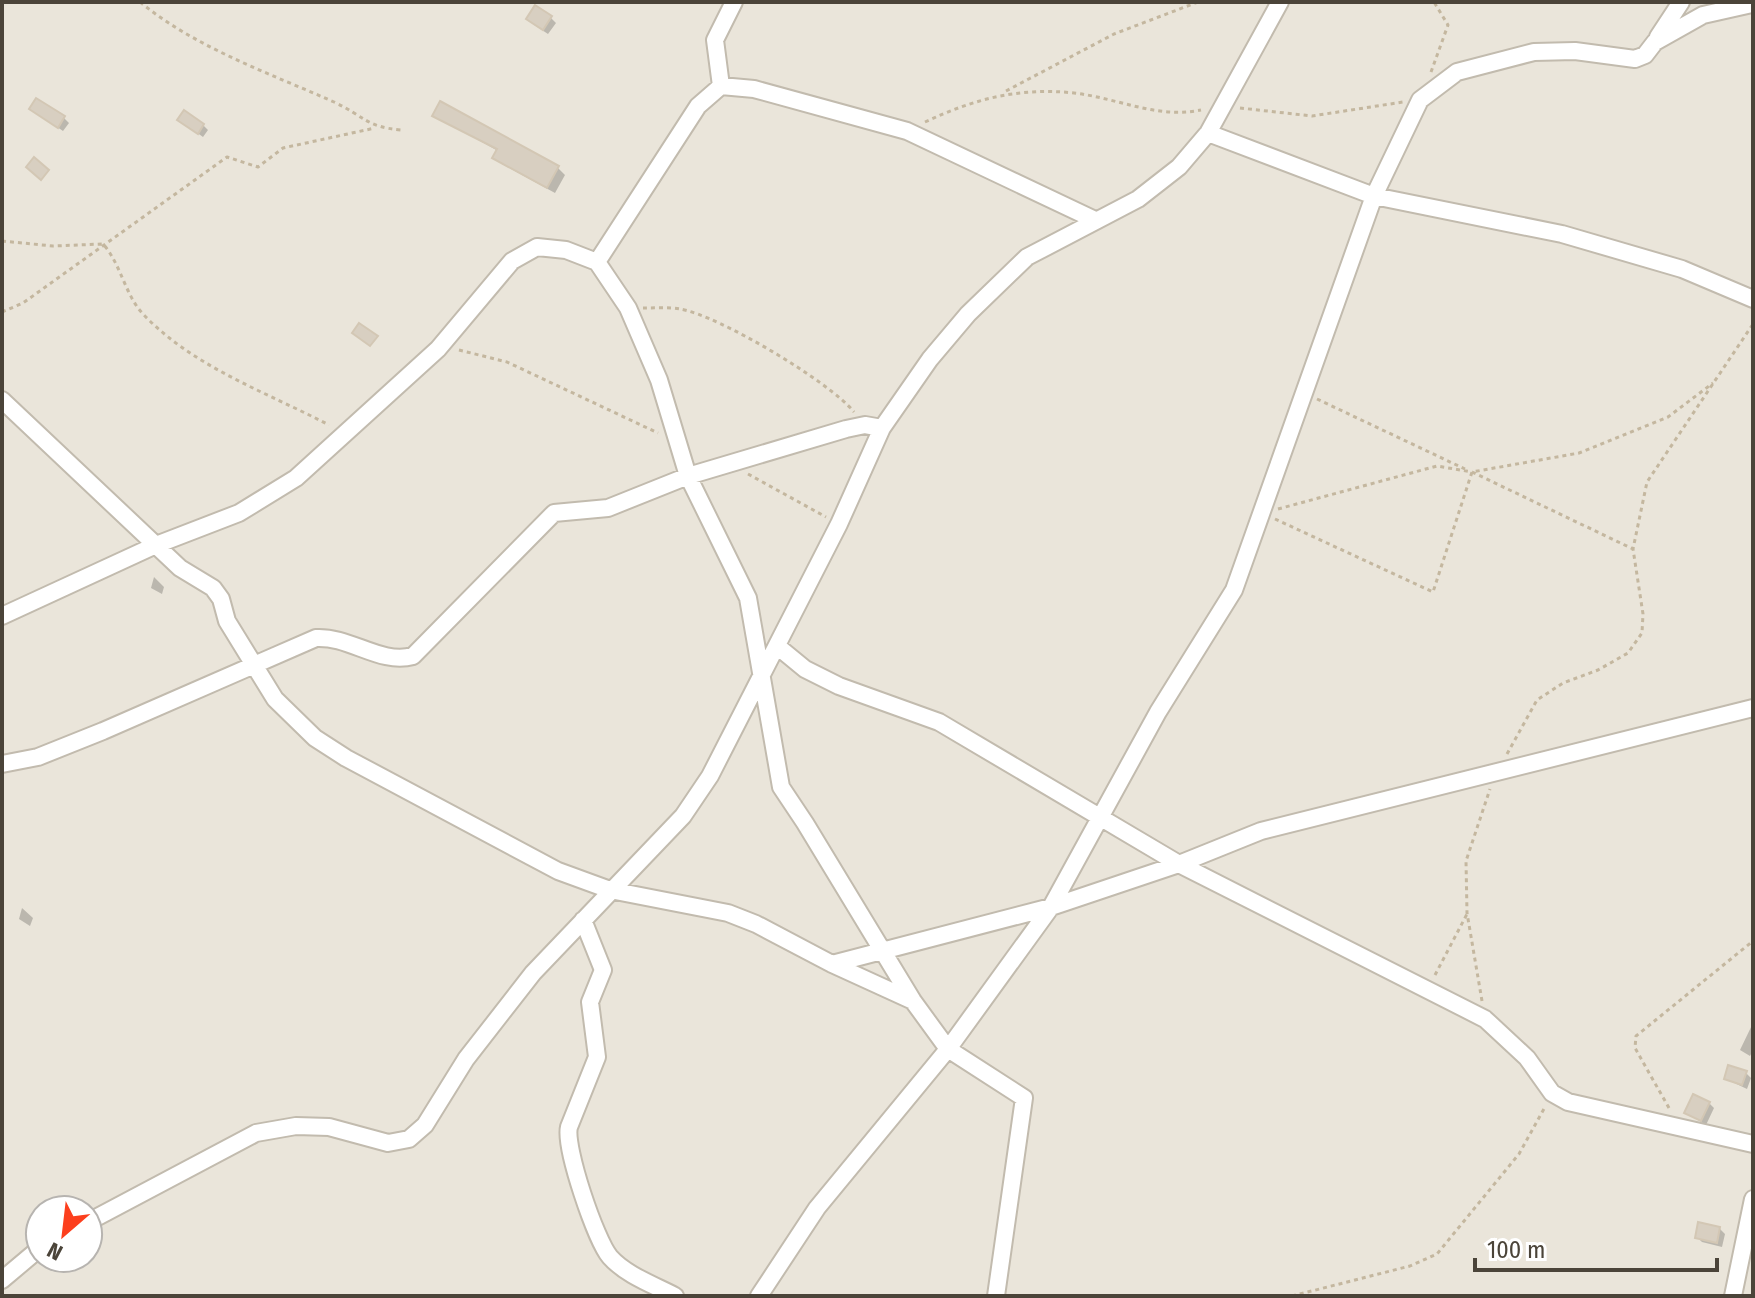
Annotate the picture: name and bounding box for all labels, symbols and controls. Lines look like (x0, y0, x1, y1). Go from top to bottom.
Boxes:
north arrow (24, 1194, 104, 1274)
scale bar (1475, 1222, 1717, 1272)
text: N (43, 1236, 67, 1266)
text: 100 m (1487, 1236, 1545, 1264)

